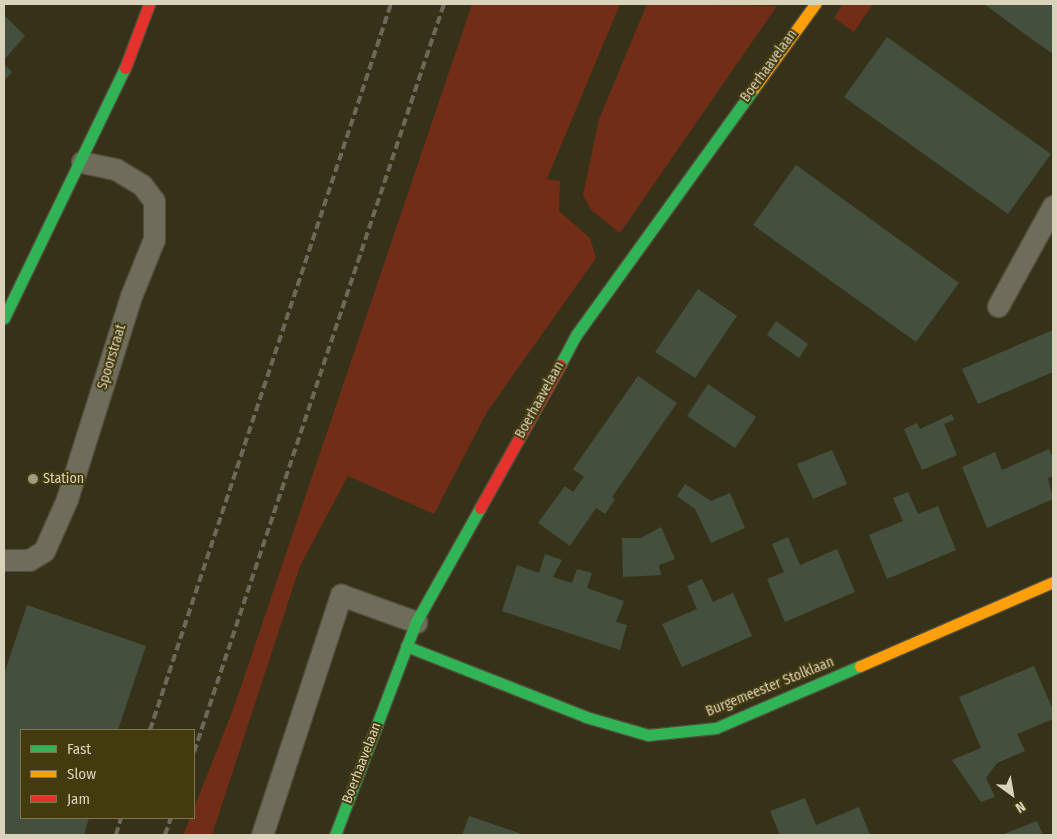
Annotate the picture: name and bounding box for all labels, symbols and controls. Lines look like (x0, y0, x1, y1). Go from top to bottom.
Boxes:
street label: Boerhaavelaan (737, 27, 801, 105)
street label: Spoorstraat (94, 322, 130, 392)
street label: Boerhaavelaan (512, 359, 568, 441)
place label: Station (43, 471, 84, 487)
marker: Station (27, 473, 39, 485)
street label: Burgemeester Stolklaan (704, 654, 836, 720)
street label: Boerhaavelaan (339, 720, 385, 806)
legend (20, 729, 195, 819)
text: Fast (67, 740, 91, 758)
text: Slow (67, 765, 96, 783)
north arrow (987, 769, 1037, 819)
text: Jam (67, 790, 90, 808)
text: N (1012, 798, 1028, 817)

